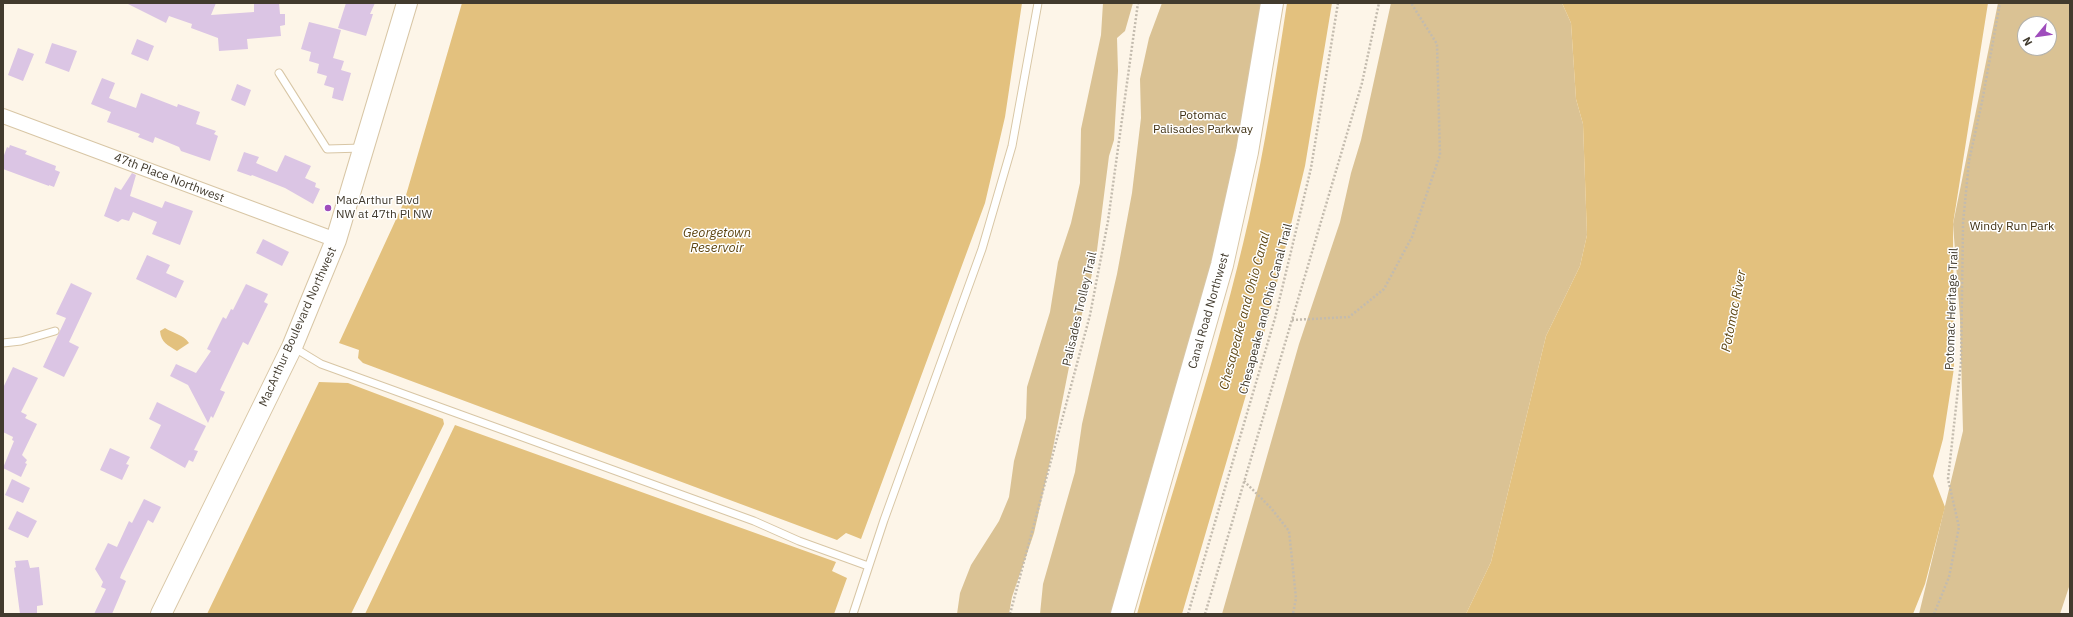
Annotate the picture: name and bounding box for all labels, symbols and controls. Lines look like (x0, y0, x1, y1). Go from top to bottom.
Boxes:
north arrow (2017, 16, 2057, 56)
text: N (2019, 34, 2035, 48)
park label: Potomac Palisades Parkway (1153, 109, 1253, 137)
street label: 47th Place Northwest (112, 150, 226, 206)
place label: MacArthur Blvd NW at 47th Pl NW (336, 194, 432, 222)
marker: MacArthur Blvd NW at 47th Pl NW (323, 203, 333, 213)
park label: Windy Run Park (1970, 220, 2054, 234)
street label: Chesapeake and Ohio Canal Trail (1236, 222, 1296, 396)
water label: Georgetown Reservoir (683, 225, 751, 256)
water label: Chesapeake and Ohio Canal (1216, 231, 1274, 391)
street label: MacArthur Boulevard Northwest (256, 245, 340, 409)
street label: Potomac Heritage Trail (1943, 248, 1961, 370)
street label: Palisades Trolley Trail (1060, 250, 1100, 368)
street label: Canal Road Northwest (1186, 251, 1232, 371)
water label: Potomac River (1718, 269, 1750, 353)

